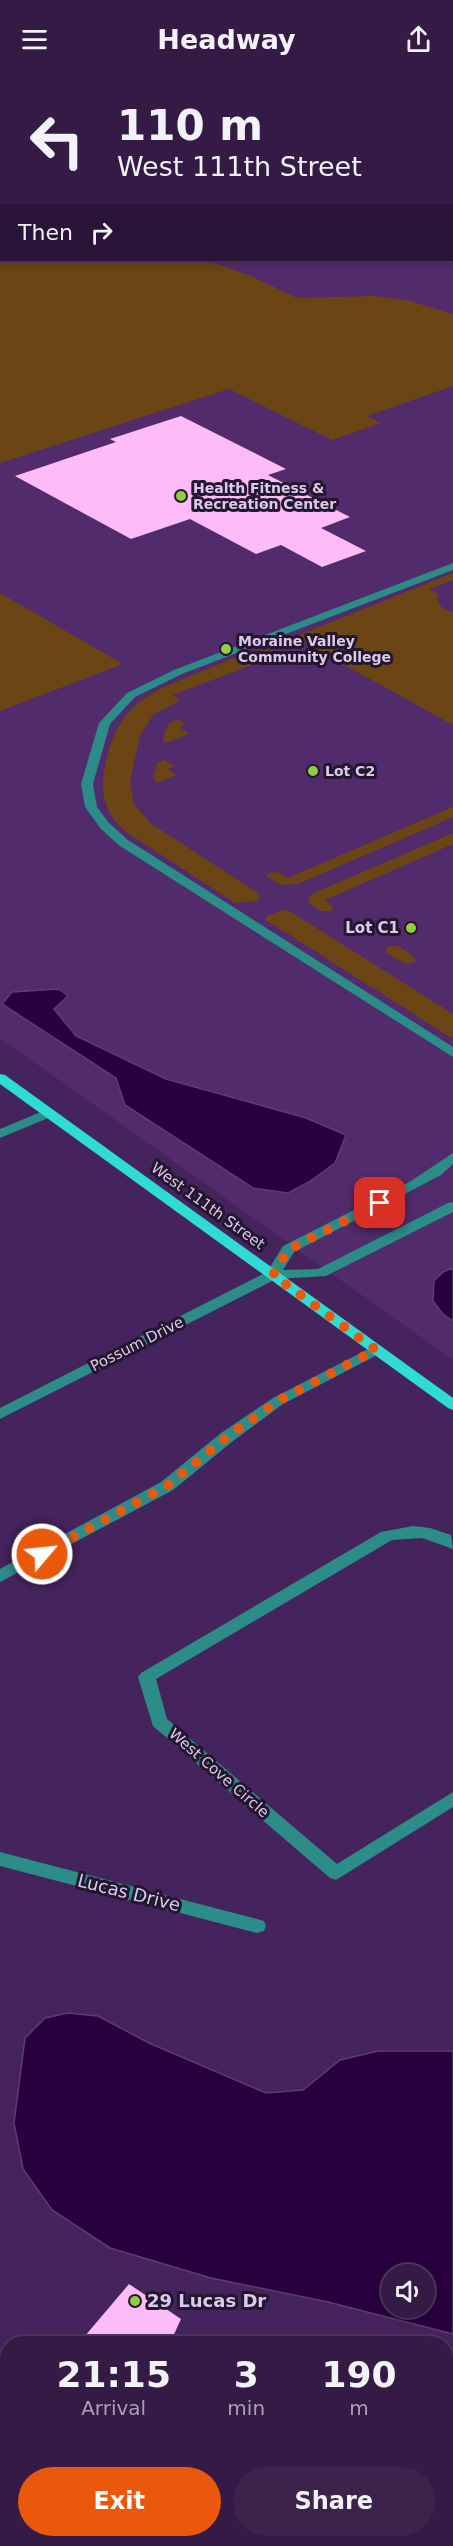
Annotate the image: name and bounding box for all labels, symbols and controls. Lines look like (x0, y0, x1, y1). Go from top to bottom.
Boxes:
icon: menu (18, 23, 51, 56)
icon: share (402, 23, 435, 56)
text: Headway (157, 24, 296, 55)
text: 110 m (117, 101, 263, 150)
icon: left (18, 102, 96, 180)
text: West 111th Street (117, 151, 362, 182)
icon: right (85, 216, 118, 249)
text: Then (18, 220, 73, 245)
place label: Health Fitness & Recreation Center (193, 480, 336, 512)
marker: Health Fitness & Recreation Center (174, 489, 188, 503)
place label: Moraine Valley Community College (238, 633, 391, 665)
marker: Moraine Valley Community College (219, 642, 233, 656)
place label: Lot C2 (325, 763, 375, 779)
marker: Lot C2 (306, 764, 320, 778)
place label: Lot C1 (345, 919, 399, 937)
marker: Lot C1 (404, 921, 418, 935)
street label: West 111th Street (148, 1159, 268, 1253)
pin (354, 1177, 405, 1228)
icon: arrive (363, 1186, 396, 1219)
street label: Possum Drive (87, 1313, 187, 1375)
position arrow (10, 1522, 74, 1586)
street label: West Cove Circle (165, 1725, 273, 1821)
street label: Lucas Drive (76, 1870, 183, 1915)
map controls (381, 2264, 435, 2318)
button: sound (381, 2264, 435, 2318)
place label: 29 Lucas Dr (147, 2290, 266, 2311)
marker: 29 Lucas Dr (128, 2294, 142, 2308)
text: 21:15 (56, 2354, 171, 2395)
text: 3 (234, 2354, 259, 2395)
text: 190 (321, 2354, 397, 2395)
text: Arrival (81, 2396, 146, 2420)
text: min (227, 2396, 265, 2420)
text: m (349, 2396, 369, 2420)
button: Exit (18, 2467, 221, 2536)
button: Share (233, 2467, 435, 2536)

